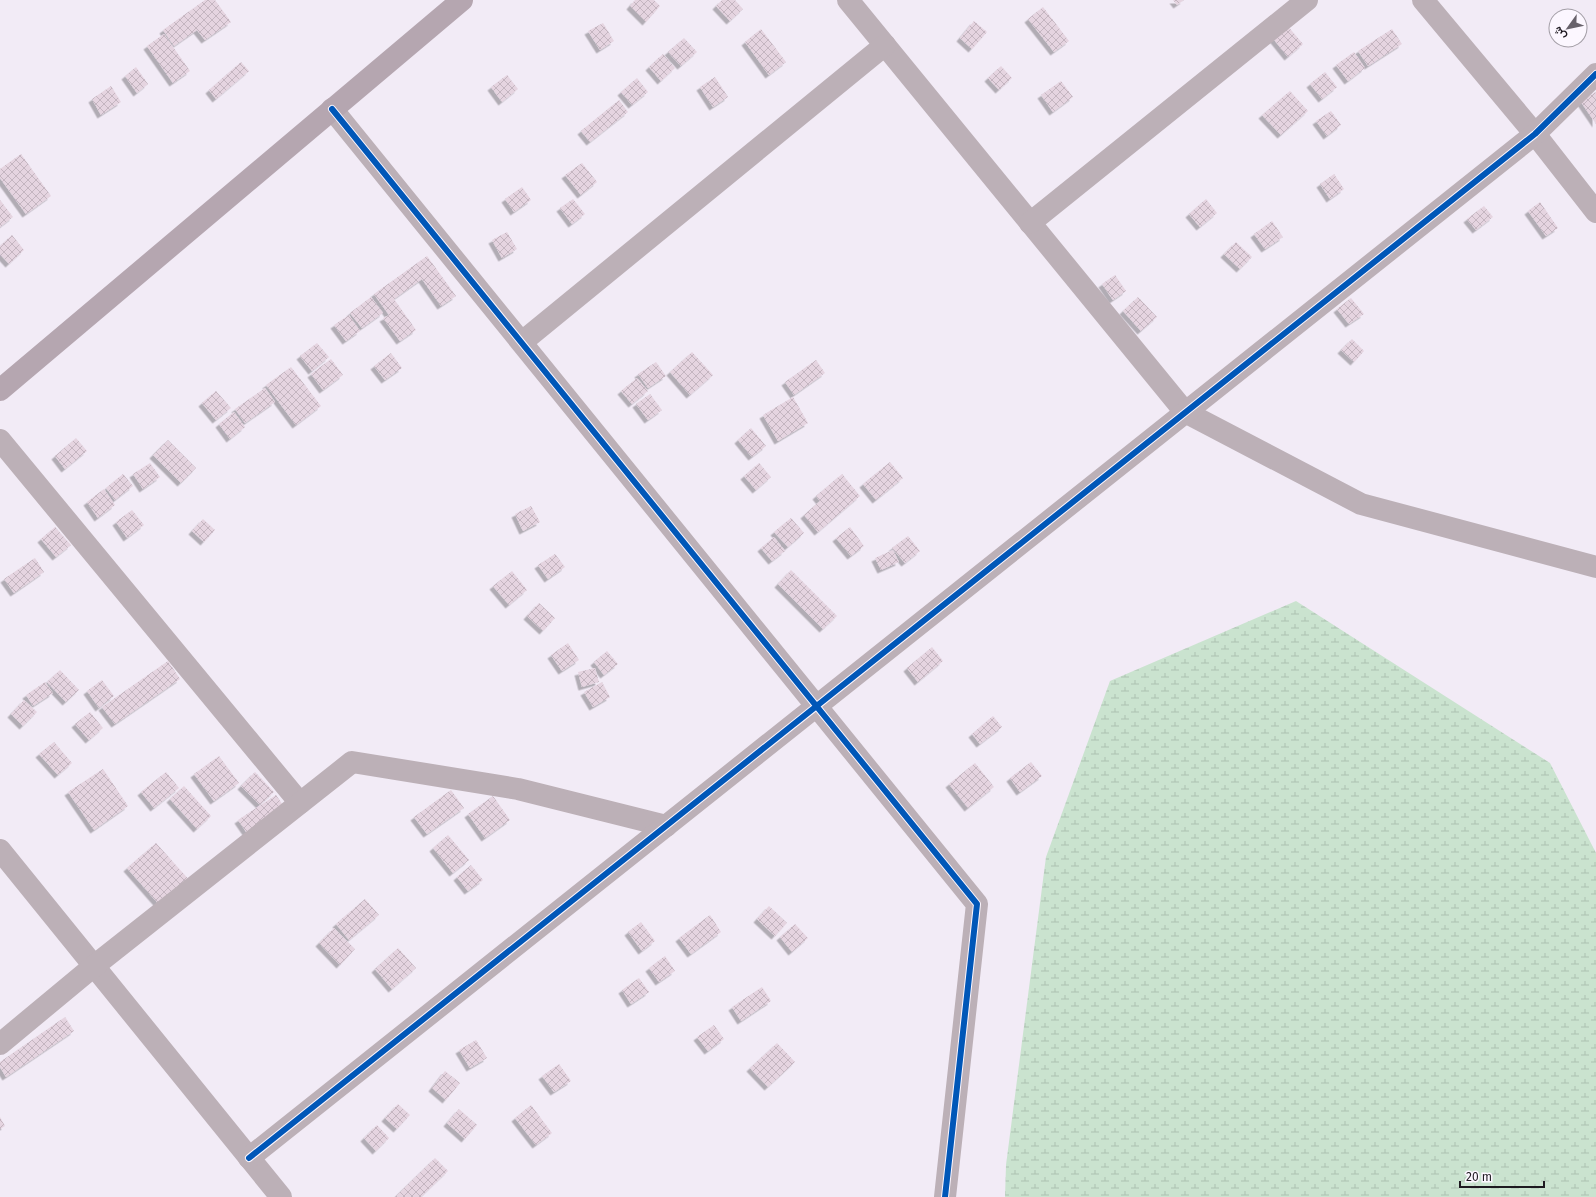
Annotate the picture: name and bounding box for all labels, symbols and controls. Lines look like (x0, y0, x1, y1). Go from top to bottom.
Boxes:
north arrow (1548, 8, 1588, 48)
text: ش (1551, 24, 1569, 42)
scale bar (1460, 1163, 1544, 1189)
text: 20 m (1466, 1170, 1492, 1184)

